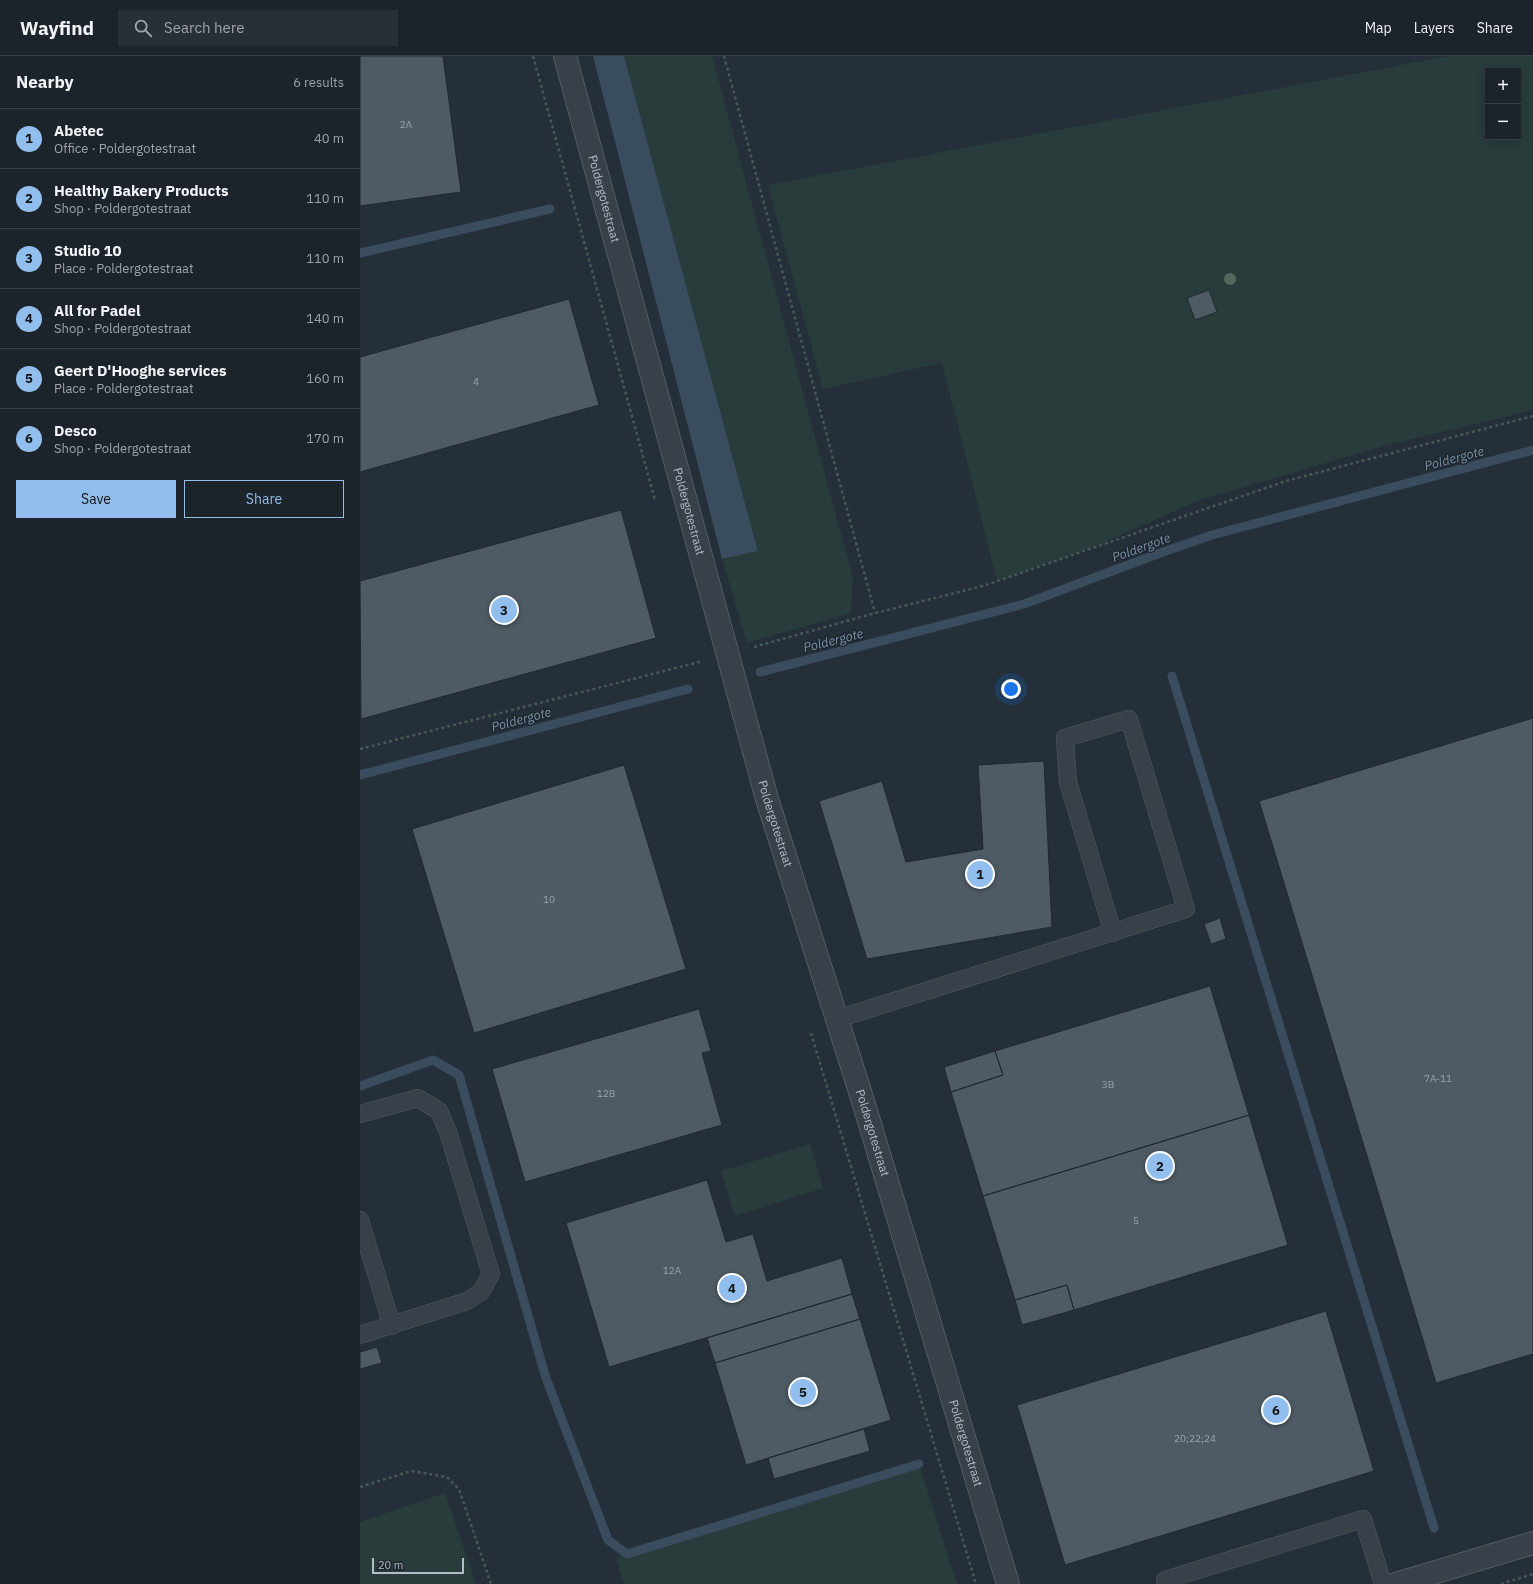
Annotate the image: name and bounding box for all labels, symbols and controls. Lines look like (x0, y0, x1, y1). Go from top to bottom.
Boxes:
search box (118, 10, 398, 46)
text: Wayfind (20, 16, 94, 40)
icon: search (132, 17, 154, 39)
text: Search here (164, 18, 244, 37)
text: Map (1365, 19, 1392, 37)
text: Layers (1414, 19, 1455, 37)
text: Share (1477, 19, 1513, 37)
map controls (1485, 68, 1521, 140)
button: + (1485, 68, 1521, 104)
text: Nearby (16, 71, 74, 93)
text: 6 results (293, 74, 344, 91)
button: − (1485, 104, 1521, 140)
house number: 2A (400, 118, 413, 131)
text: Abetec (54, 121, 104, 140)
text: 1 (25, 130, 33, 147)
text: 40 m (314, 130, 344, 147)
text: Office · Poldergotestraat (54, 140, 196, 157)
street label: Poldergotestraat (585, 153, 623, 244)
text: Healthy Bakery Products (54, 181, 229, 200)
text: 2 (25, 190, 33, 207)
text: 110 m (306, 190, 344, 207)
text: Shop · Poldergotestraat (54, 200, 191, 217)
text: Studio 10 (54, 241, 121, 260)
text: 3 (25, 250, 33, 267)
text: 110 m (306, 250, 344, 267)
text: Place · Poldergotestraat (54, 260, 194, 277)
text: All for Padel (54, 301, 140, 320)
text: 4 (25, 310, 33, 327)
text: 140 m (306, 310, 344, 327)
text: Shop · Poldergotestraat (54, 320, 191, 337)
text: Geert D'Hooghe services (54, 361, 227, 380)
text: 5 (25, 370, 33, 387)
text: 160 m (306, 370, 344, 387)
house number: 4 (473, 375, 479, 388)
text: Place · Poldergotestraat (54, 380, 194, 397)
text: Desco (54, 421, 97, 440)
text: 6 (25, 430, 33, 447)
text: 170 m (306, 430, 344, 447)
text: Shop · Poldergotestraat (54, 440, 191, 457)
water label: Poldergote (1422, 442, 1486, 475)
street label: Poldergotestraat (670, 466, 708, 557)
button: Save (16, 480, 176, 518)
button: Share (184, 480, 344, 518)
water label: Poldergote (1110, 529, 1173, 566)
pin: 3 (491, 595, 517, 625)
water label: Poldergote (801, 625, 865, 656)
your location (1001, 679, 1021, 699)
water label: Poldergote (489, 703, 553, 736)
street label: Poldergotestraat (755, 779, 796, 869)
pin: 1 (967, 859, 993, 889)
house number: 10 (543, 893, 555, 906)
house number: 7A-11 (1424, 1072, 1452, 1085)
house number: 3B (1102, 1078, 1114, 1091)
house number: 12B (597, 1087, 615, 1100)
street label: Poldergotestraat (853, 1087, 893, 1178)
pin: 2 (1147, 1151, 1173, 1181)
house number: 5 (1133, 1214, 1139, 1227)
house number: 12A (663, 1264, 682, 1277)
pin: 4 (719, 1273, 745, 1303)
pin: 5 (790, 1377, 816, 1407)
pin: 6 (1263, 1395, 1289, 1425)
street label: Poldergotestraat (946, 1398, 986, 1488)
house number: 20;22;24 (1174, 1432, 1216, 1445)
scale bar (372, 1556, 464, 1575)
text: 20 m (378, 1558, 403, 1572)

